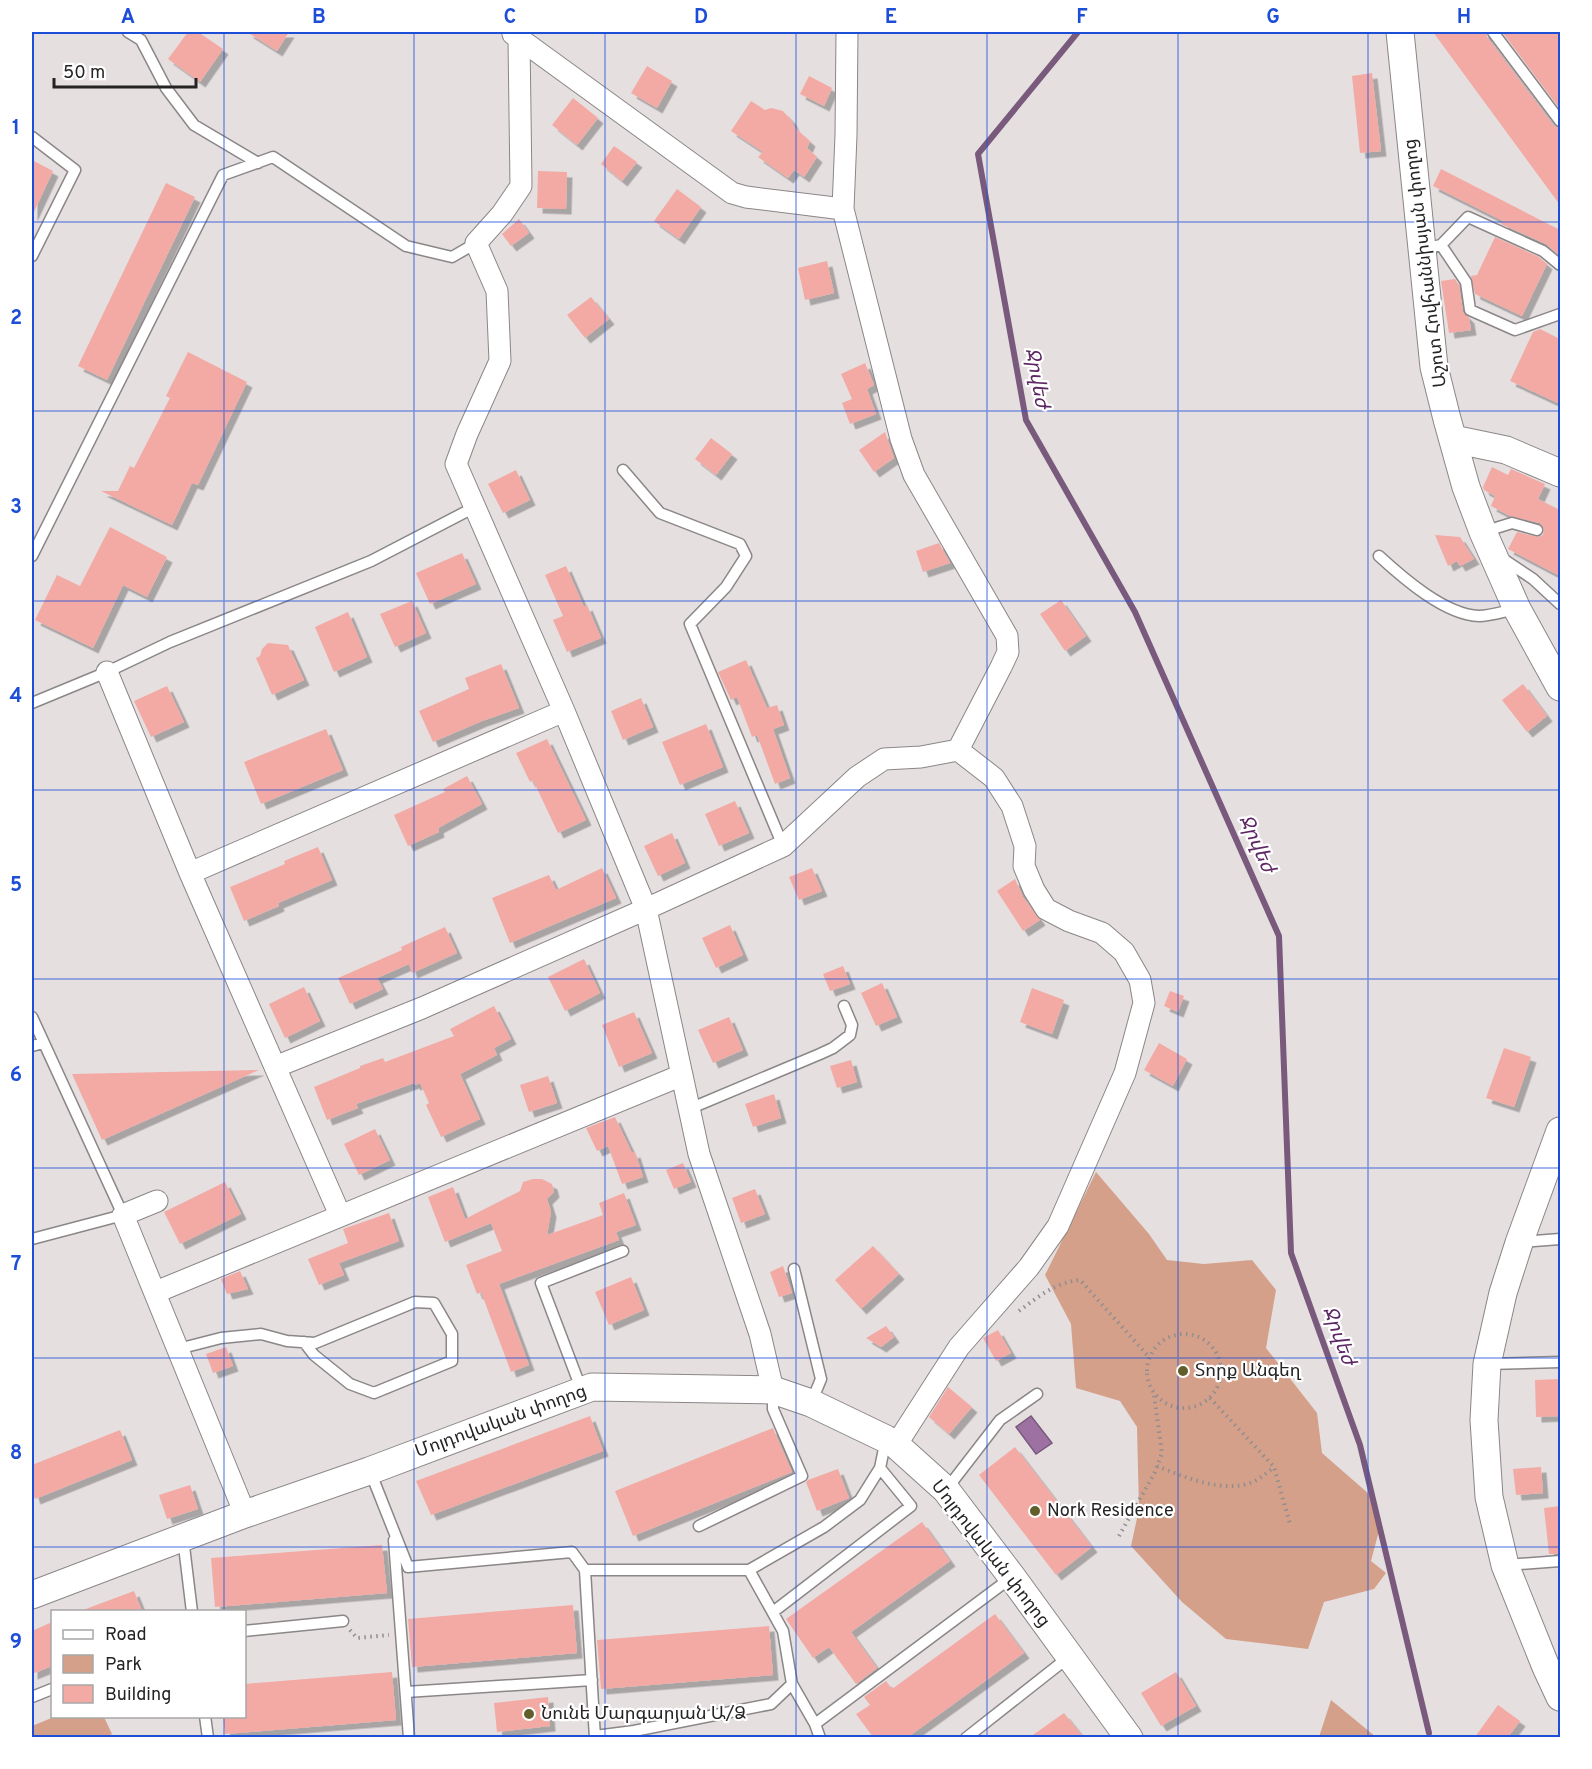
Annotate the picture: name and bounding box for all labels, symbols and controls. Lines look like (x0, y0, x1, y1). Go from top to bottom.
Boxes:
text: A (121, 5, 135, 31)
text: B (312, 5, 326, 31)
text: C (504, 5, 516, 31)
text: D (694, 5, 708, 31)
text: E (885, 5, 897, 31)
text: F (1076, 5, 1088, 31)
text: G (1266, 5, 1280, 31)
text: H (1457, 5, 1471, 31)
scale bar (54, 51, 196, 89)
text: 50 m (63, 62, 105, 85)
text: 1 (12, 116, 20, 142)
street label: Աշոտ Հովհաննիսյան փողոց (1399, 137, 1453, 389)
text: 2 (10, 306, 22, 332)
water label: Ջրվեժ (1018, 346, 1055, 413)
text: 3 (10, 495, 22, 521)
text: 4 (10, 684, 22, 710)
water label: Ջրվեժ (1232, 811, 1281, 880)
text: 5 (10, 873, 22, 899)
text: 6 (10, 1063, 22, 1089)
text: 7 (11, 1252, 21, 1278)
water label: Ջրվեժ (1315, 1303, 1362, 1372)
place label: Տորք Անգեղ (1195, 1360, 1302, 1383)
marker: Տորք Անգեղ (1176, 1364, 1190, 1378)
street label: Մոլդովական փողոց (412, 1380, 590, 1464)
text: 8 (10, 1441, 22, 1467)
street label: Մոլդովական փողոց (925, 1476, 1055, 1632)
place label: Nork Residence (1047, 1500, 1174, 1523)
marker: Nork Residence (1028, 1504, 1042, 1518)
legend (51, 1610, 246, 1718)
text: Road (105, 1624, 147, 1647)
text: 9 (10, 1630, 22, 1656)
text: Park (105, 1654, 142, 1677)
text: Building (105, 1684, 171, 1707)
place label: Նունե Մարգարյան Ա/Ձ (541, 1703, 746, 1726)
marker: Նունե Մարգարյան Ա/Ձ (522, 1707, 536, 1721)

